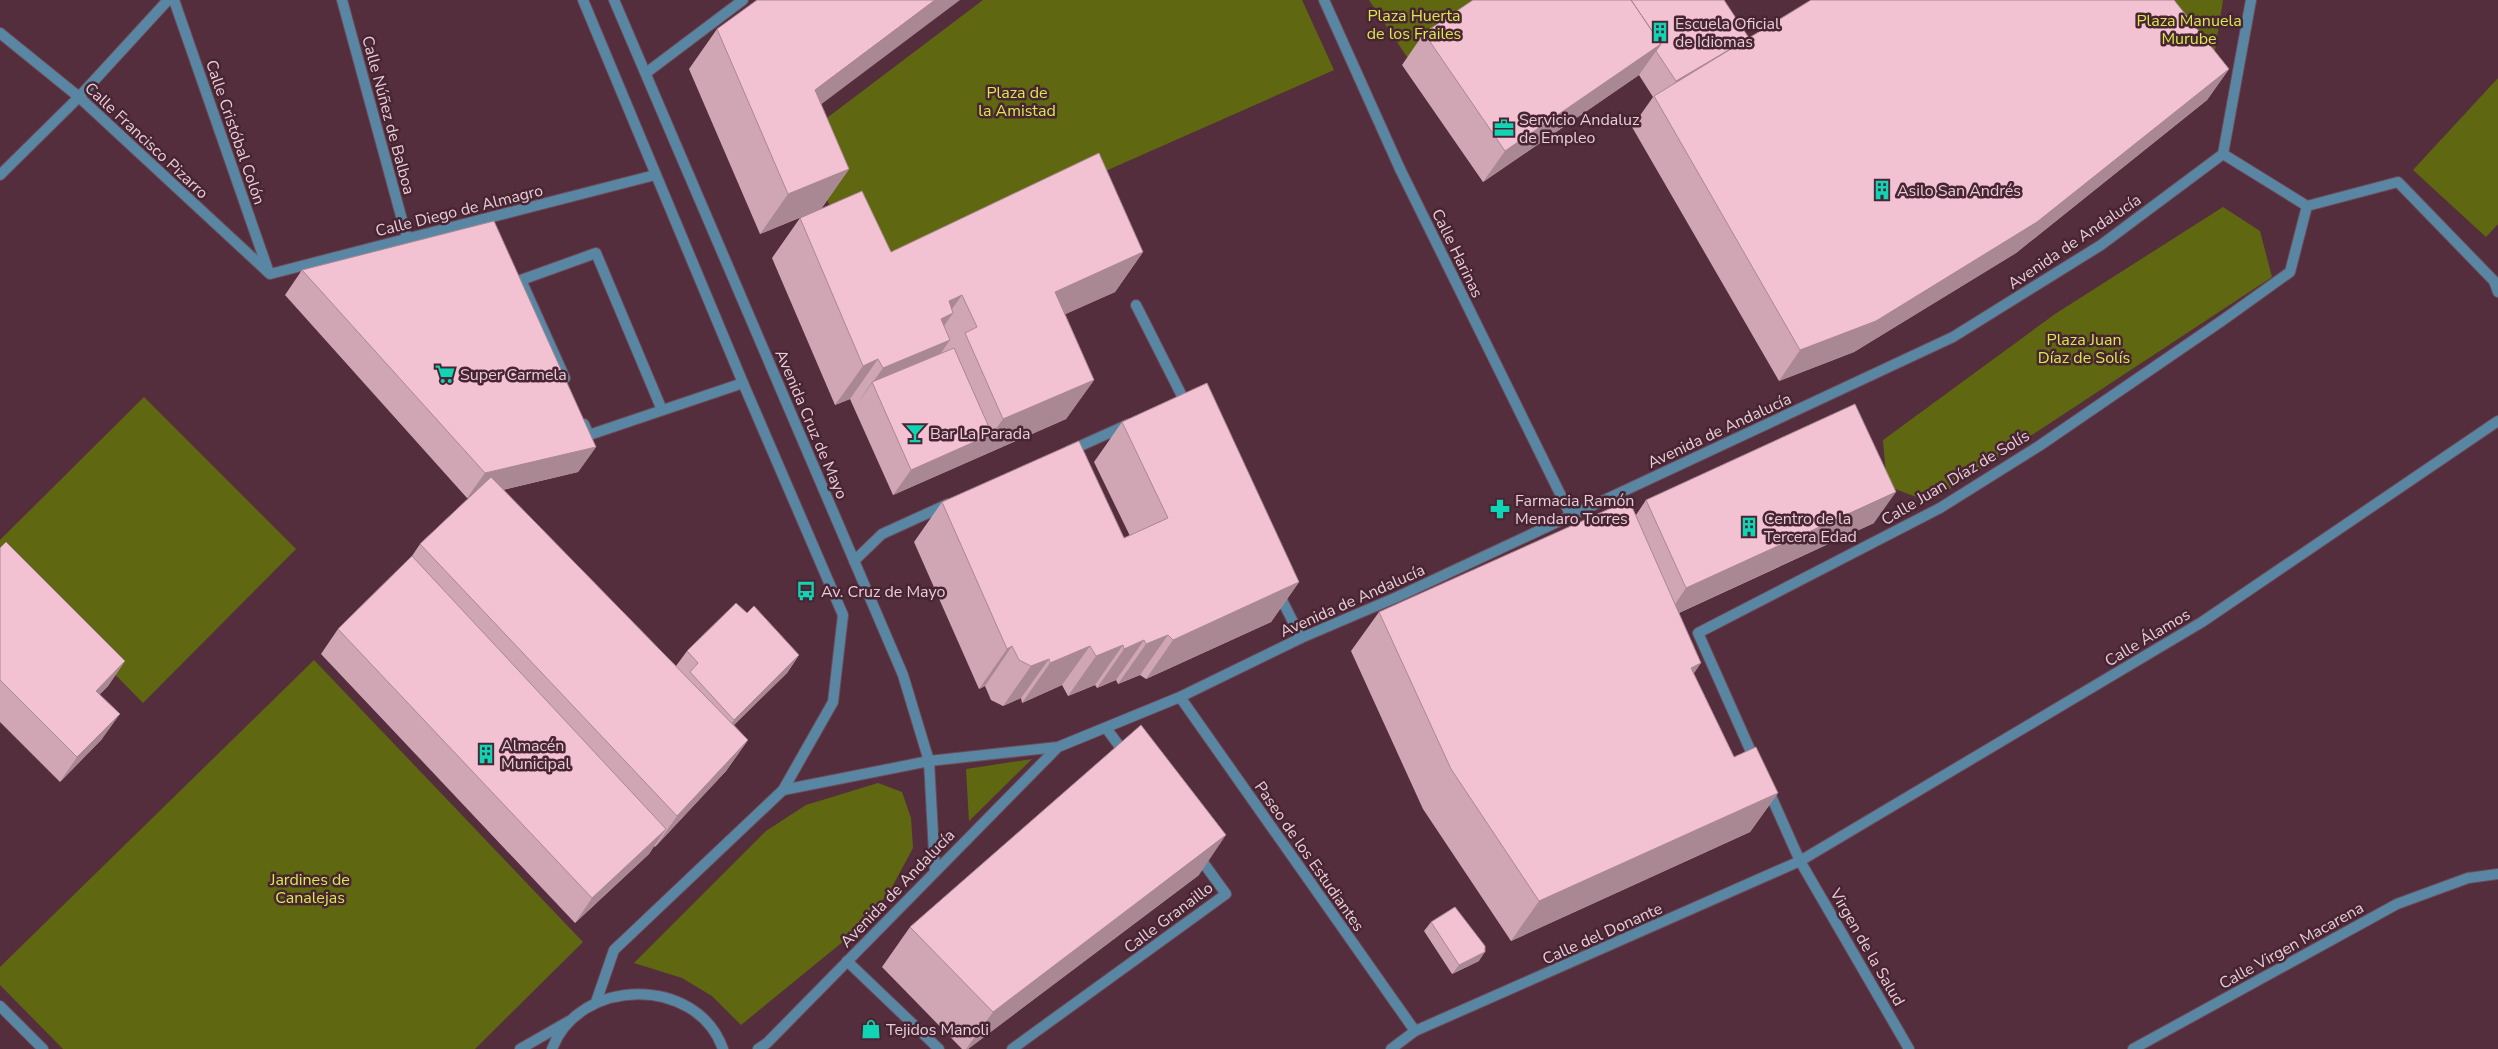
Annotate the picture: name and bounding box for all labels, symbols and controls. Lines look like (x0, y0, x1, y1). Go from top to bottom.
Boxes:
park label: Plaza Huerta de los Frailes (1367, 5, 1461, 45)
park label: Plaza Manuela Murube (2136, 10, 2242, 50)
place label: Escuela Oficial de Idiomas (1675, 13, 1780, 53)
building icon: Escuela Oficial de Idiomas (1649, 21, 1671, 43)
street label: Calle Núñez de Balboa (356, 33, 420, 197)
street label: Calle Cristóbal Colón (200, 57, 270, 208)
street label: Calle Francisco Pizarro (80, 78, 213, 204)
park label: Plaza de la Amistad (978, 82, 1056, 122)
place label: Servicio Andaluz de Empleo (1519, 109, 1639, 149)
office icon: Servicio Andaluz de Empleo (1493, 117, 1515, 139)
street label: Calle Diego de Almagro (373, 179, 545, 242)
building icon: Asilo San Andrés (1871, 179, 1893, 201)
place label: Asilo San Andrés (1897, 180, 2021, 202)
street label: Avenida de Andalucía (2004, 189, 2146, 295)
street label: Calle Harinas (1426, 205, 1488, 302)
park label: Plaza Juan Díaz de Solís (2038, 329, 2130, 369)
street label: Avenida Cruz de Mayo (770, 346, 853, 503)
supermarket icon: Super Carmela (434, 363, 456, 385)
place label: Super Carmela (460, 364, 567, 386)
street label: Avenida de Andalucía (1644, 388, 1795, 474)
bar icon: Bar La Parada (904, 422, 926, 444)
place label: Bar La Parada (930, 423, 1031, 445)
street label: Calle Juan Díaz de Solís (1877, 425, 2034, 531)
place label: Farmacia Ramón Mendaro Torres (1515, 490, 1634, 530)
pharmacy icon: Farmacia Ramón Mendaro Torres (1489, 498, 1511, 520)
place label: Centro de la Tercera Edad (1764, 508, 1857, 548)
building icon: Centro de la Tercera Edad (1738, 516, 1760, 538)
street label: Avenida de Andalucía (1276, 559, 1428, 643)
bus stop icon: Av. Cruz de Mayo (795, 580, 817, 602)
place label: Av. Cruz de Mayo (821, 581, 946, 603)
street label: Calle Álamos (2101, 604, 2194, 672)
place label: Almacén Municipal (501, 735, 570, 775)
building icon: Almacén Municipal (475, 743, 497, 765)
street label: Paseo de los Estudiantes (1249, 777, 1369, 936)
street label: Avenida de Andalucía (835, 825, 960, 953)
park label: Jardines de Canalejas (269, 869, 350, 909)
street label: Calle Granaillo (1120, 877, 1218, 959)
street label: Virgen de la Salud (1824, 884, 1910, 1010)
street label: Calle Virgen Macarena (2215, 897, 2368, 995)
street label: Calle del Donante (1539, 898, 1666, 970)
shop icon: Tejidos Manoli (860, 1018, 882, 1040)
place label: Tejidos Manoli (886, 1019, 989, 1041)

